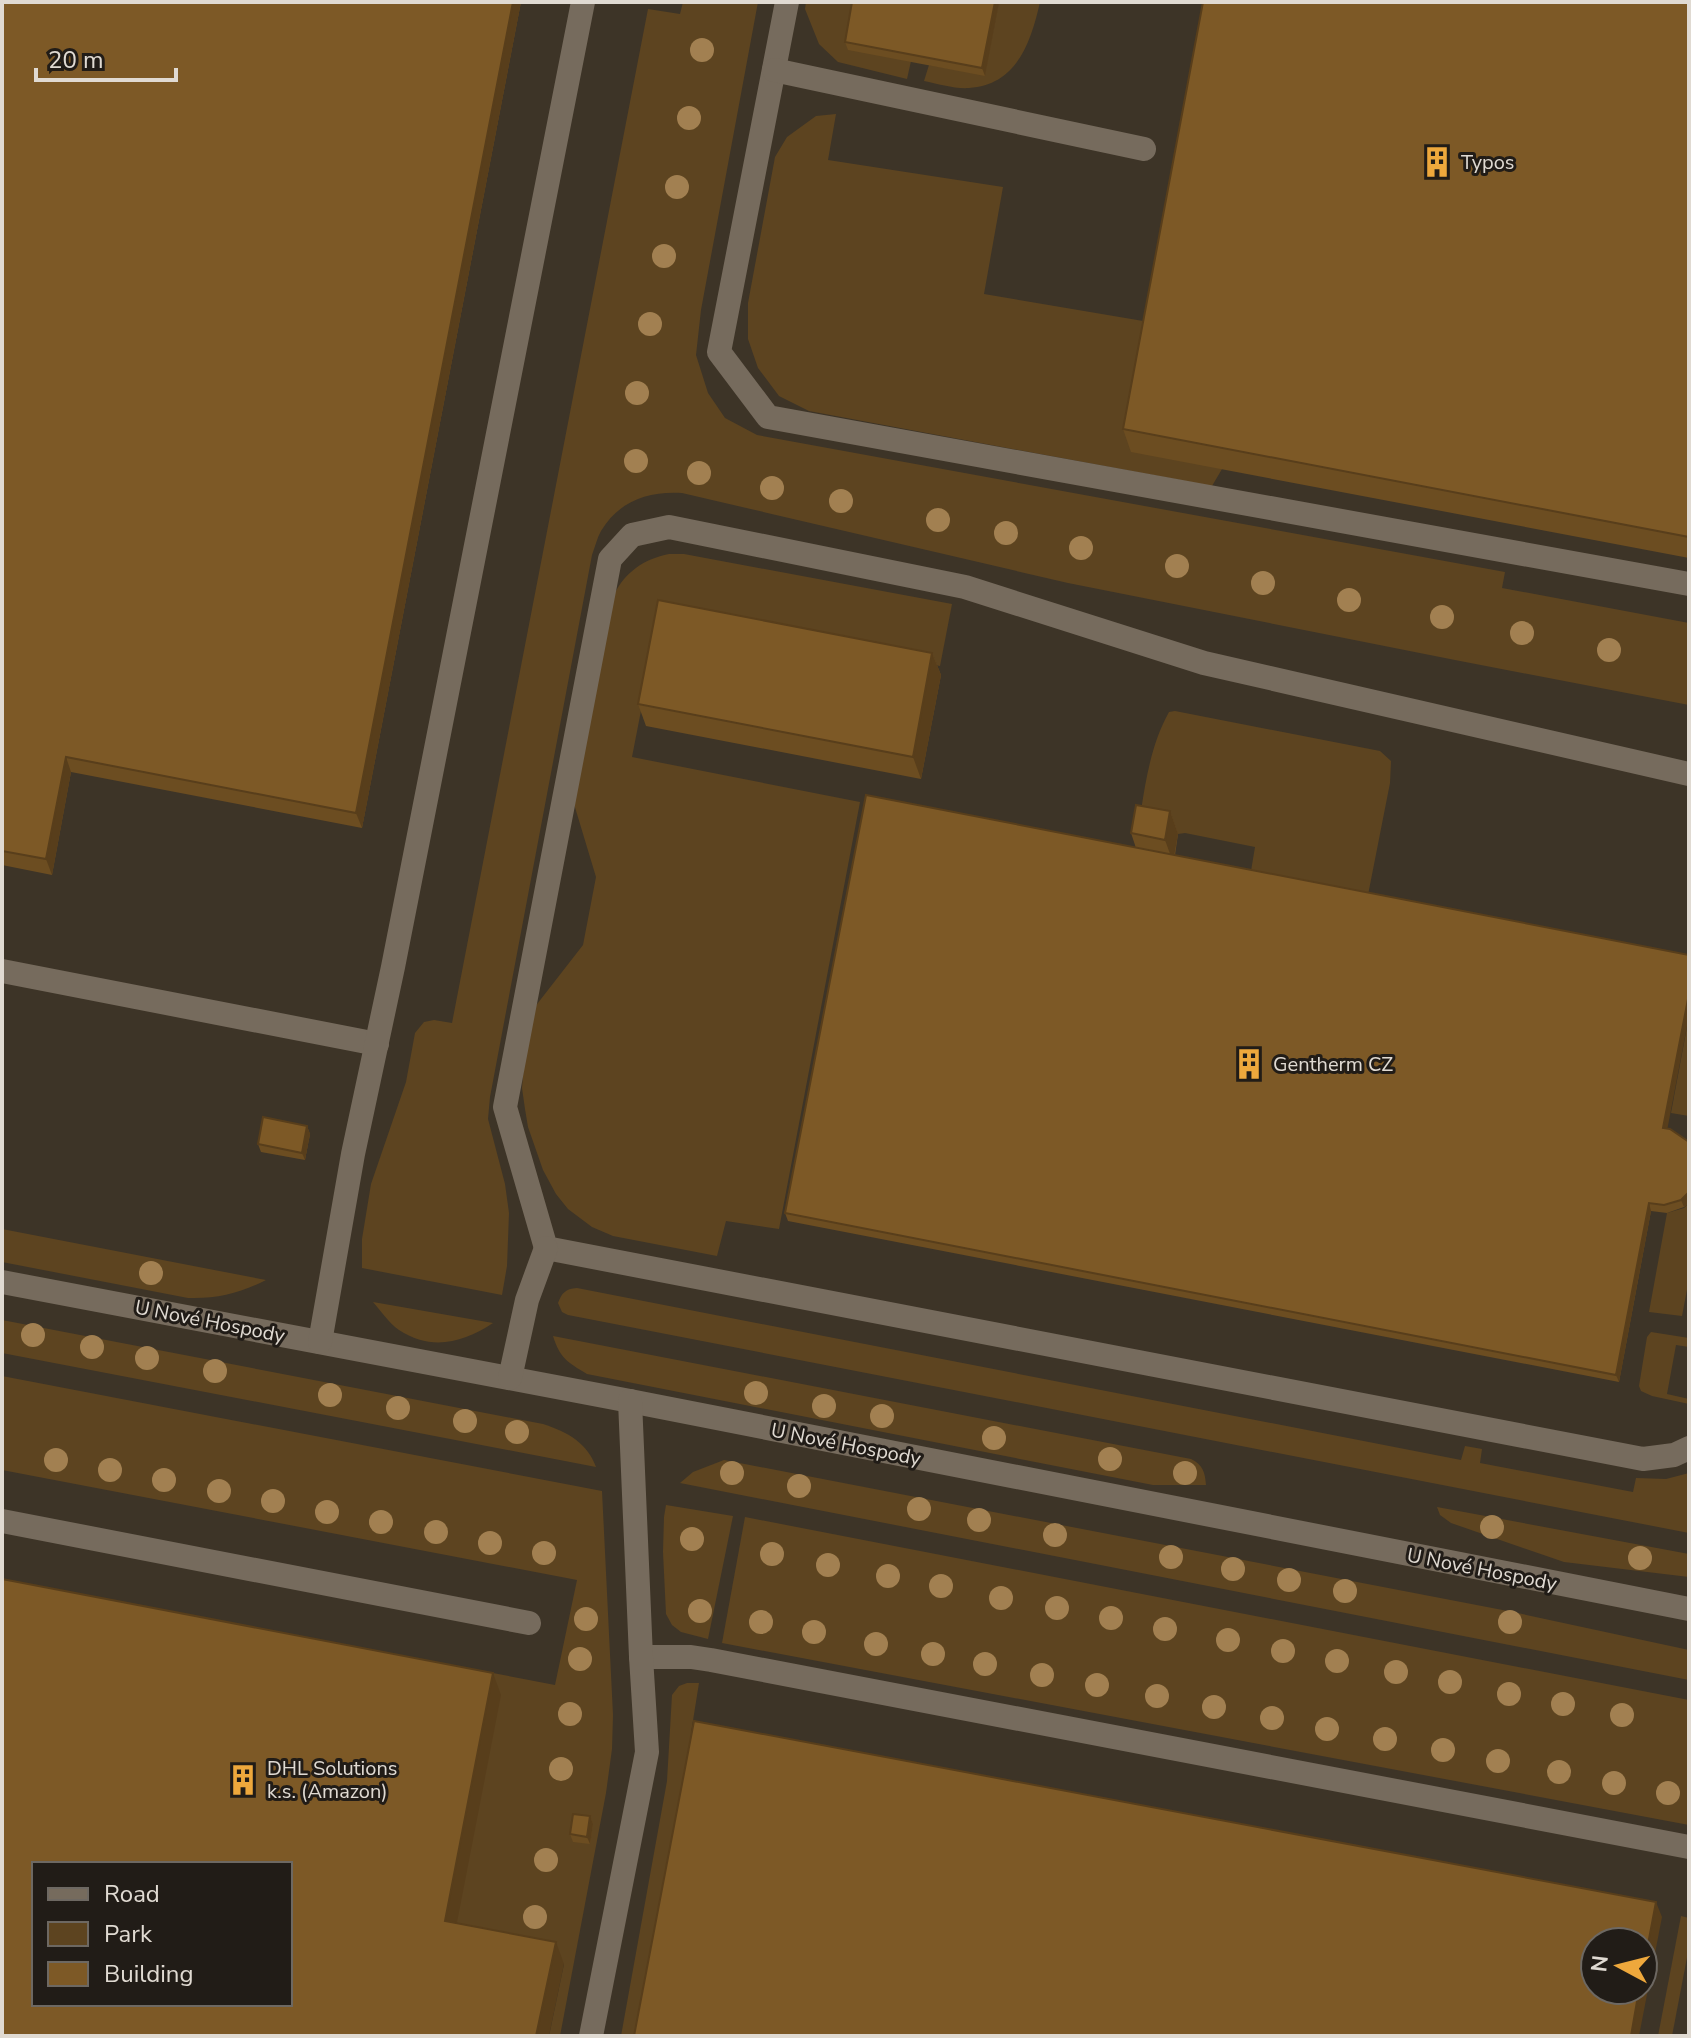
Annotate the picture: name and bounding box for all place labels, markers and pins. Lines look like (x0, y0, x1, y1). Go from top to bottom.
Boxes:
building icon: Typos (1420, 145, 1454, 179)
place label: Typos (1461, 149, 1514, 176)
building icon: Gentherm CZ (1232, 1047, 1266, 1081)
place label: Gentherm CZ (1273, 1051, 1393, 1078)
place label: DHL Solutions k.s. (Amazon) (267, 1755, 397, 1805)
building icon: DHL Solutions k.s. (Amazon) (226, 1763, 260, 1797)

